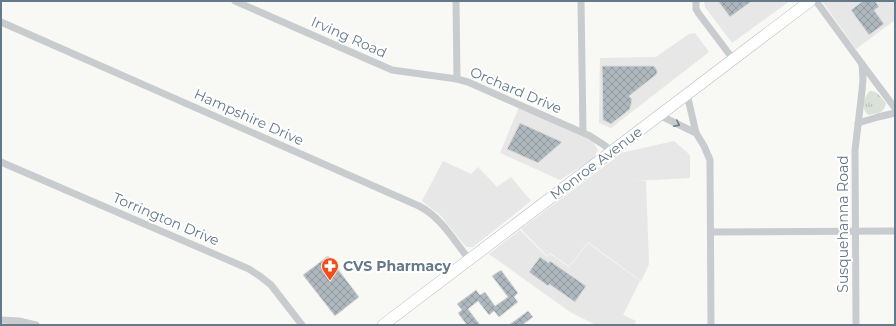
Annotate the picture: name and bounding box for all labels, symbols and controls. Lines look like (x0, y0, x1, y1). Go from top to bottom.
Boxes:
street label: Irving Road (308, 12, 390, 62)
street label: Orchard Drive (467, 63, 565, 117)
street label: Hampshire Drive (191, 85, 307, 149)
one-way arrow (673, 119, 681, 127)
street label: Monroe Avenue (546, 122, 646, 204)
street label: Susquehanna Road (834, 155, 852, 293)
street label: Torrington Drive (110, 188, 222, 250)
pharmacy icon: CVS Pharmacy (320, 256, 340, 281)
place label: CVS Pharmacy (343, 257, 451, 275)

